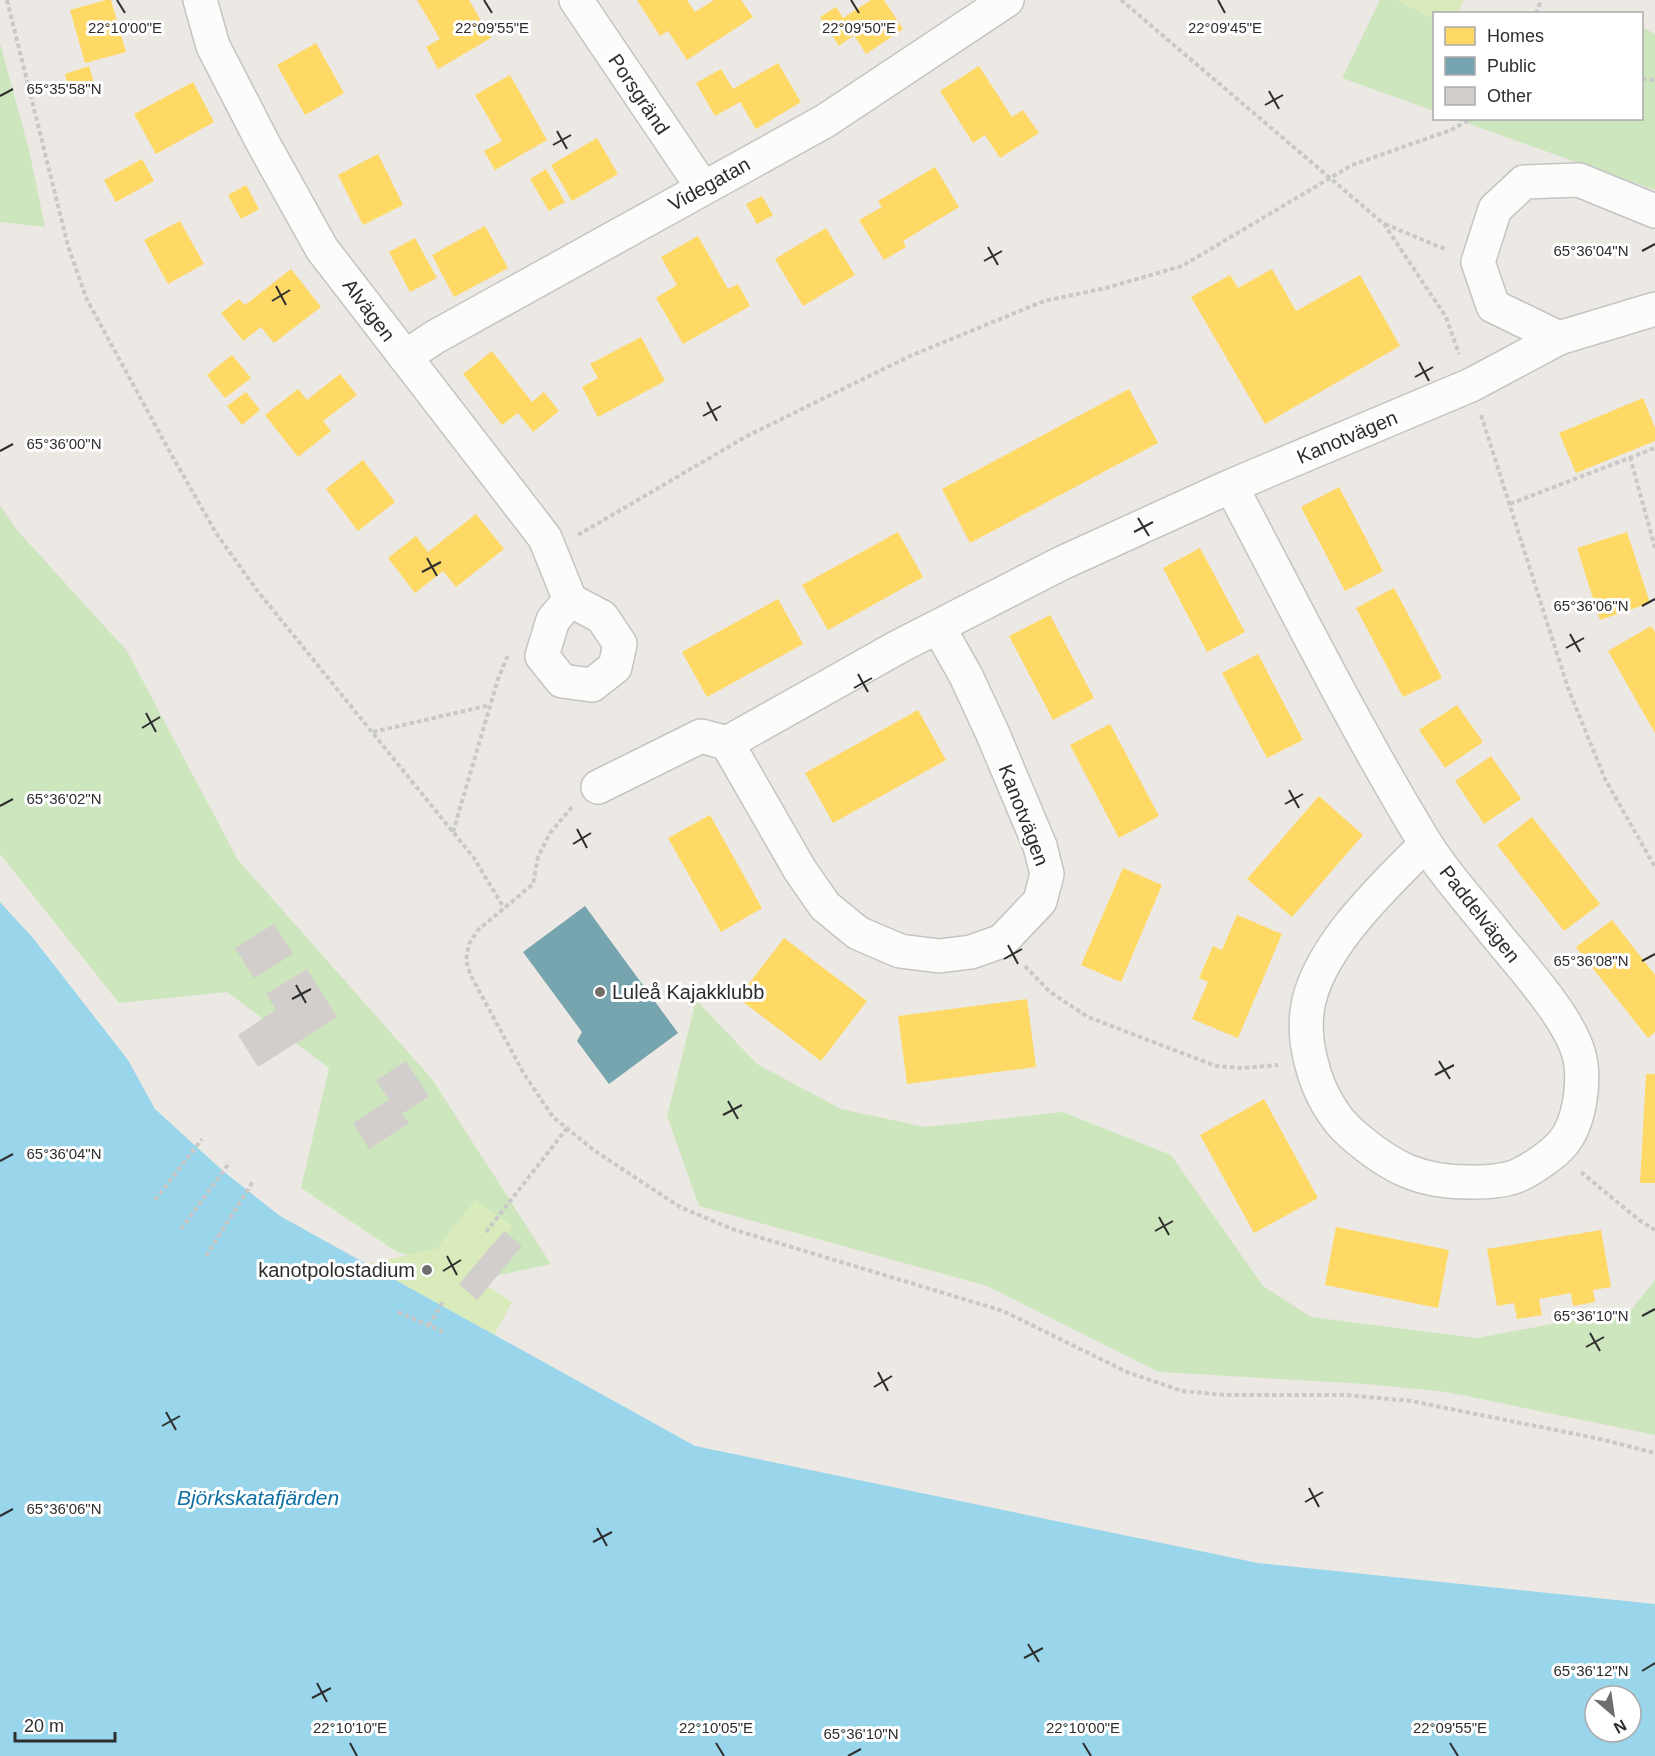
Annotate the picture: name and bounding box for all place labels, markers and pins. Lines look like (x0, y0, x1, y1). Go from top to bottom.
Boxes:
place label: Luleå Kajakklubb (612, 981, 764, 1003)
marker: Luleå Kajakklubb (593, 985, 607, 999)
place label: kanotpolostadium (258, 1259, 415, 1281)
marker: kanotpolostadium (420, 1263, 434, 1277)

